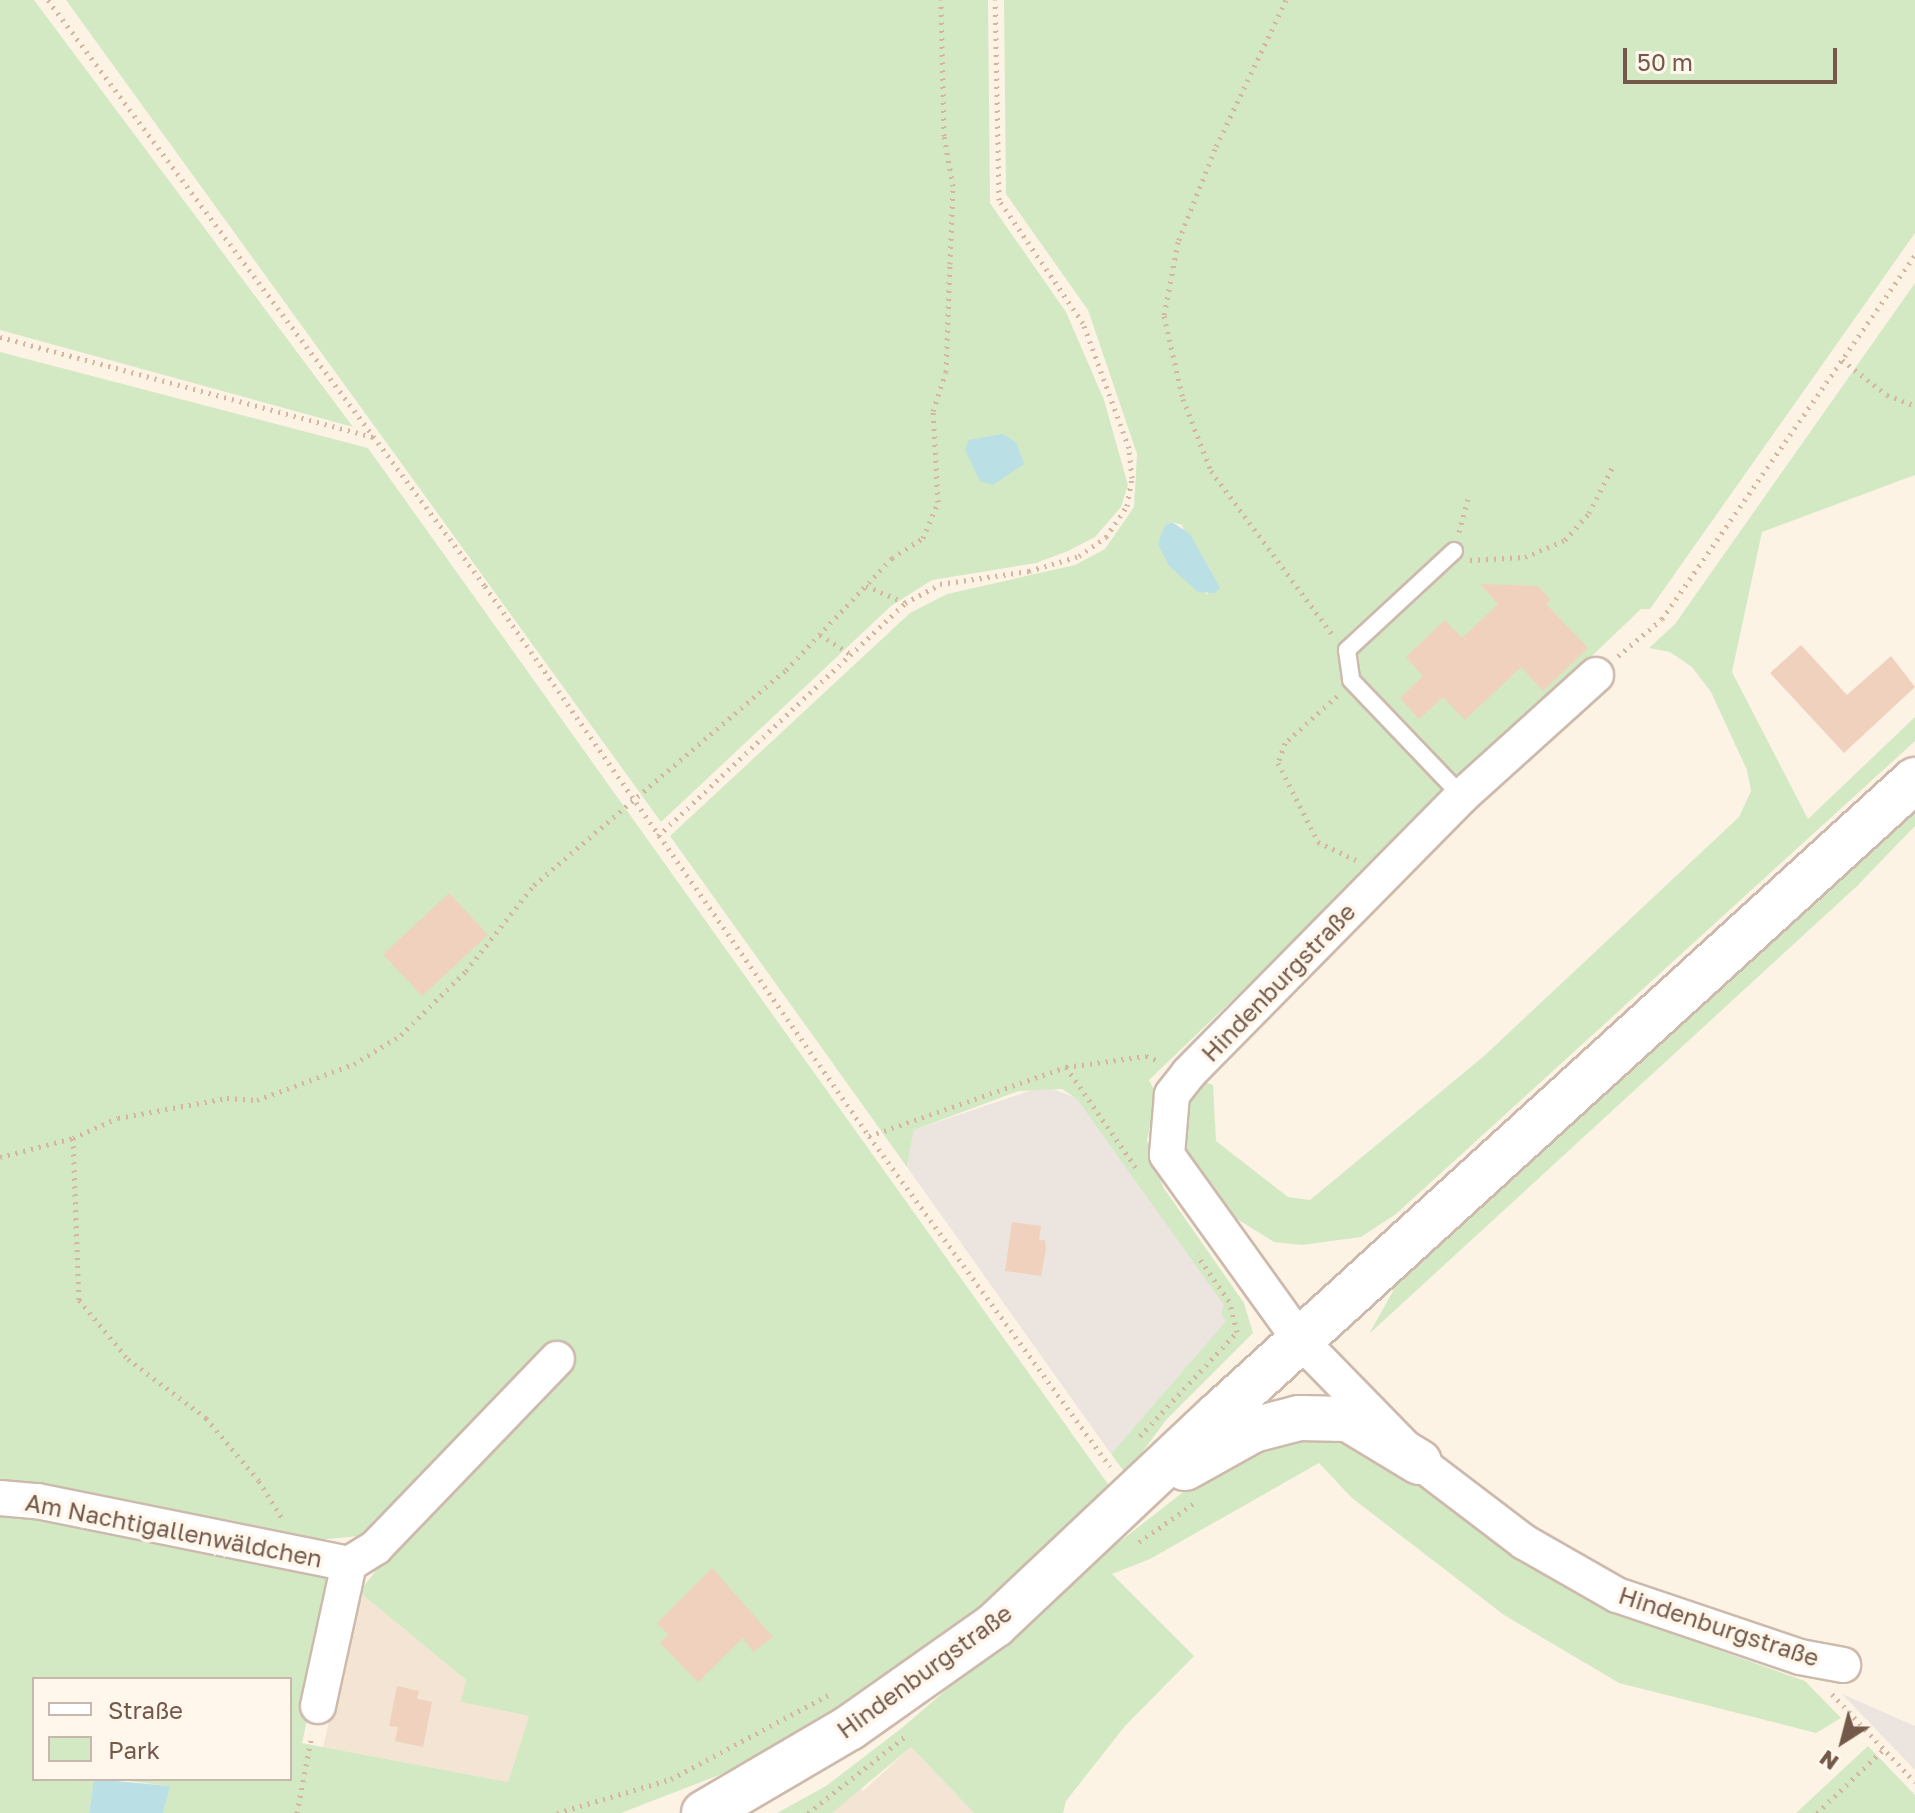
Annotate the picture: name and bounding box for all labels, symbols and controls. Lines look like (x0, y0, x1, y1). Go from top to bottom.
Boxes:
scale bar (1627, 32, 1841, 82)
text: 50 m (1637, 47, 1693, 76)
street label: Hindenburgstraße (1195, 897, 1361, 1067)
street label: Am Nachtigallenwäldchen (23, 1487, 325, 1573)
street label: Hindenburgstraße (1615, 1580, 1823, 1672)
street label: Hindenburgstraße (831, 1598, 1017, 1744)
legend (32, 1677, 292, 1781)
text: Straße (108, 1695, 183, 1724)
north arrow (1803, 1701, 1883, 1781)
text: Park (108, 1735, 160, 1764)
text: N (1814, 1745, 1843, 1777)

